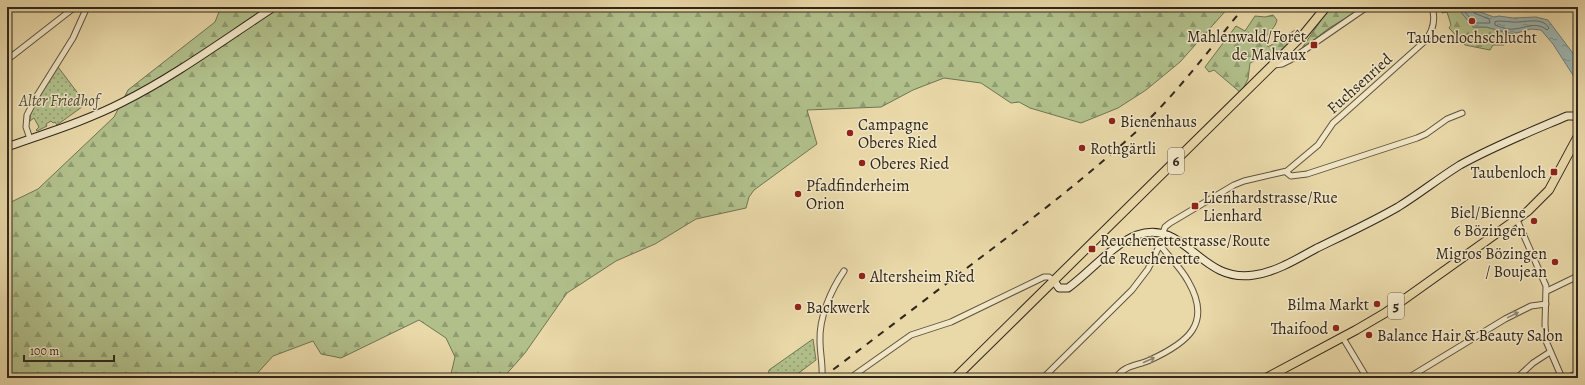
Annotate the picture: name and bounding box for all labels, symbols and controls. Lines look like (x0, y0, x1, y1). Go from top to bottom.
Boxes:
marker: Taubenlochschlucht (1467, 16, 1477, 26)
place label: Mahlenwald/Forêt de Malvaux (1187, 26, 1306, 66)
place label: Taubenlochschlucht (1407, 27, 1537, 49)
marker: Mahlenwald/Forêt de Malvaux (1309, 40, 1319, 50)
street label: Fuchsenried (1322, 48, 1397, 119)
park label: Alter Friedhof (18, 90, 103, 112)
place label: Bienenhaus (1120, 111, 1197, 133)
place label: Campagne Oberes Ried (858, 114, 937, 154)
marker: Bienenhaus (1107, 116, 1117, 126)
marker: Campagne Oberes Ried (845, 128, 855, 138)
place label: Rothgärtli (1090, 138, 1156, 160)
marker: Rothgärtli (1077, 143, 1087, 153)
road number: 6 (1168, 148, 1184, 174)
place label: Oberes Ried (870, 153, 949, 175)
marker: Oberes Ried (857, 158, 867, 168)
place label: Taubenloch (1471, 162, 1546, 184)
marker: Taubenloch (1549, 167, 1559, 177)
place label: Pfadfinderheim Orion (806, 175, 910, 215)
place label: Lienhardstrasse/Rue Lienhard (1203, 187, 1338, 227)
marker: Pfadfinderheim Orion (793, 189, 803, 199)
marker: Lienhardstrasse/Rue Lienhard (1190, 201, 1200, 211)
place label: Biel/Bienne 6 Bözingen (1450, 202, 1526, 242)
marker: Biel/Bienne 6 Bözingen (1529, 216, 1539, 226)
place label: Reuchenettestrasse/Route de Reuchenette (1100, 230, 1270, 270)
place label: Migros Bözingen / Boujean (1436, 243, 1547, 283)
marker: Reuchenettestrasse/Route de Reuchenette (1087, 244, 1097, 254)
marker: Migros Bözingen / Boujean (1550, 257, 1560, 267)
place label: Altersheim Ried (869, 266, 975, 288)
marker: Altersheim Ried (857, 271, 867, 281)
road number: 5 (1388, 293, 1404, 319)
place label: Bilma Markt (1287, 294, 1369, 316)
place label: Backwerk (806, 297, 870, 319)
marker: Bilma Markt (1372, 299, 1382, 309)
marker: Backwerk (793, 302, 803, 312)
one-way arrow (1507, 311, 1519, 318)
place label: Thaifood (1271, 318, 1328, 340)
marker: Thaifood (1331, 323, 1341, 333)
place label: Balance Hair & Beauty Salon (1377, 325, 1563, 347)
marker: Balance Hair & Beauty Salon (1364, 330, 1374, 340)
scale bar (24, 337, 114, 363)
text: 100 m (30, 343, 59, 359)
one-way arrow (1142, 356, 1154, 363)

